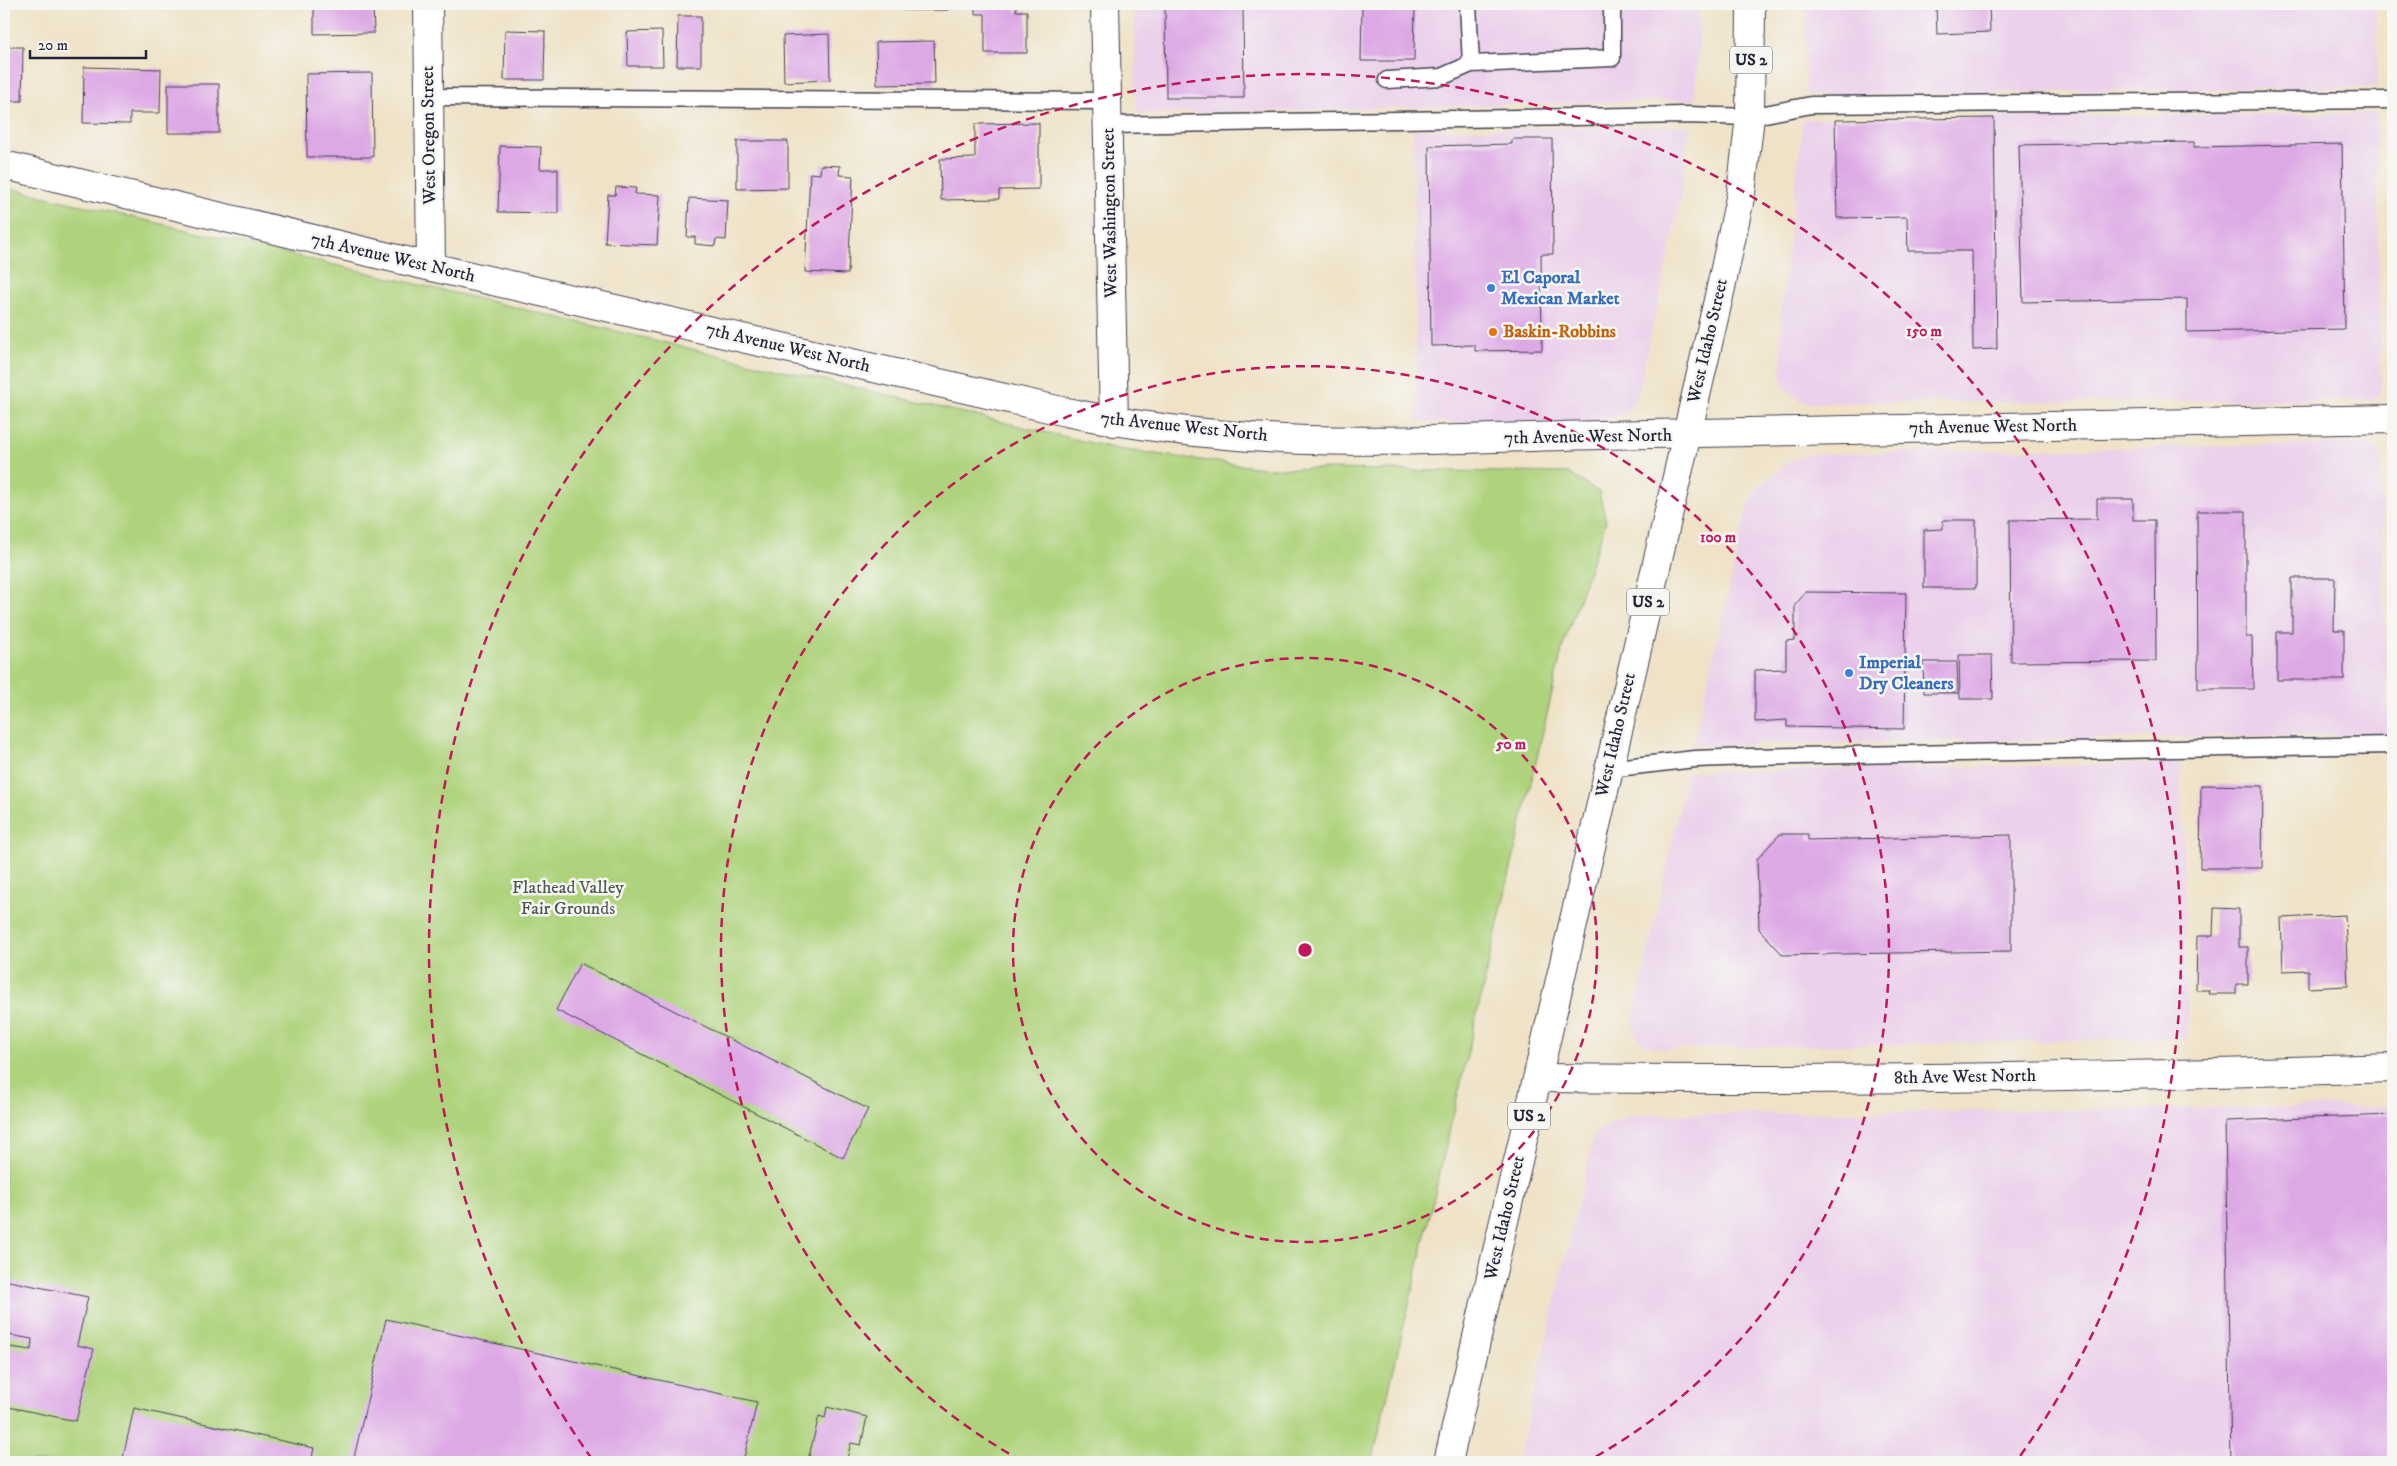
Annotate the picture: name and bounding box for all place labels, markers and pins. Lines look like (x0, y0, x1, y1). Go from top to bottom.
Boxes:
place label: El Caporal Mexican Market (1501, 267, 1620, 310)
marker: El Caporal Mexican Market (1485, 282, 1497, 294)
place label: Baskin-Robbins (1503, 321, 1616, 343)
marker: Baskin-Robbins (1487, 326, 1499, 338)
place label: Imperial Dry Cleaners (1859, 652, 1953, 695)
marker: Imperial Dry Cleaners (1843, 667, 1855, 679)
centre of rings (1296, 941, 1314, 959)

